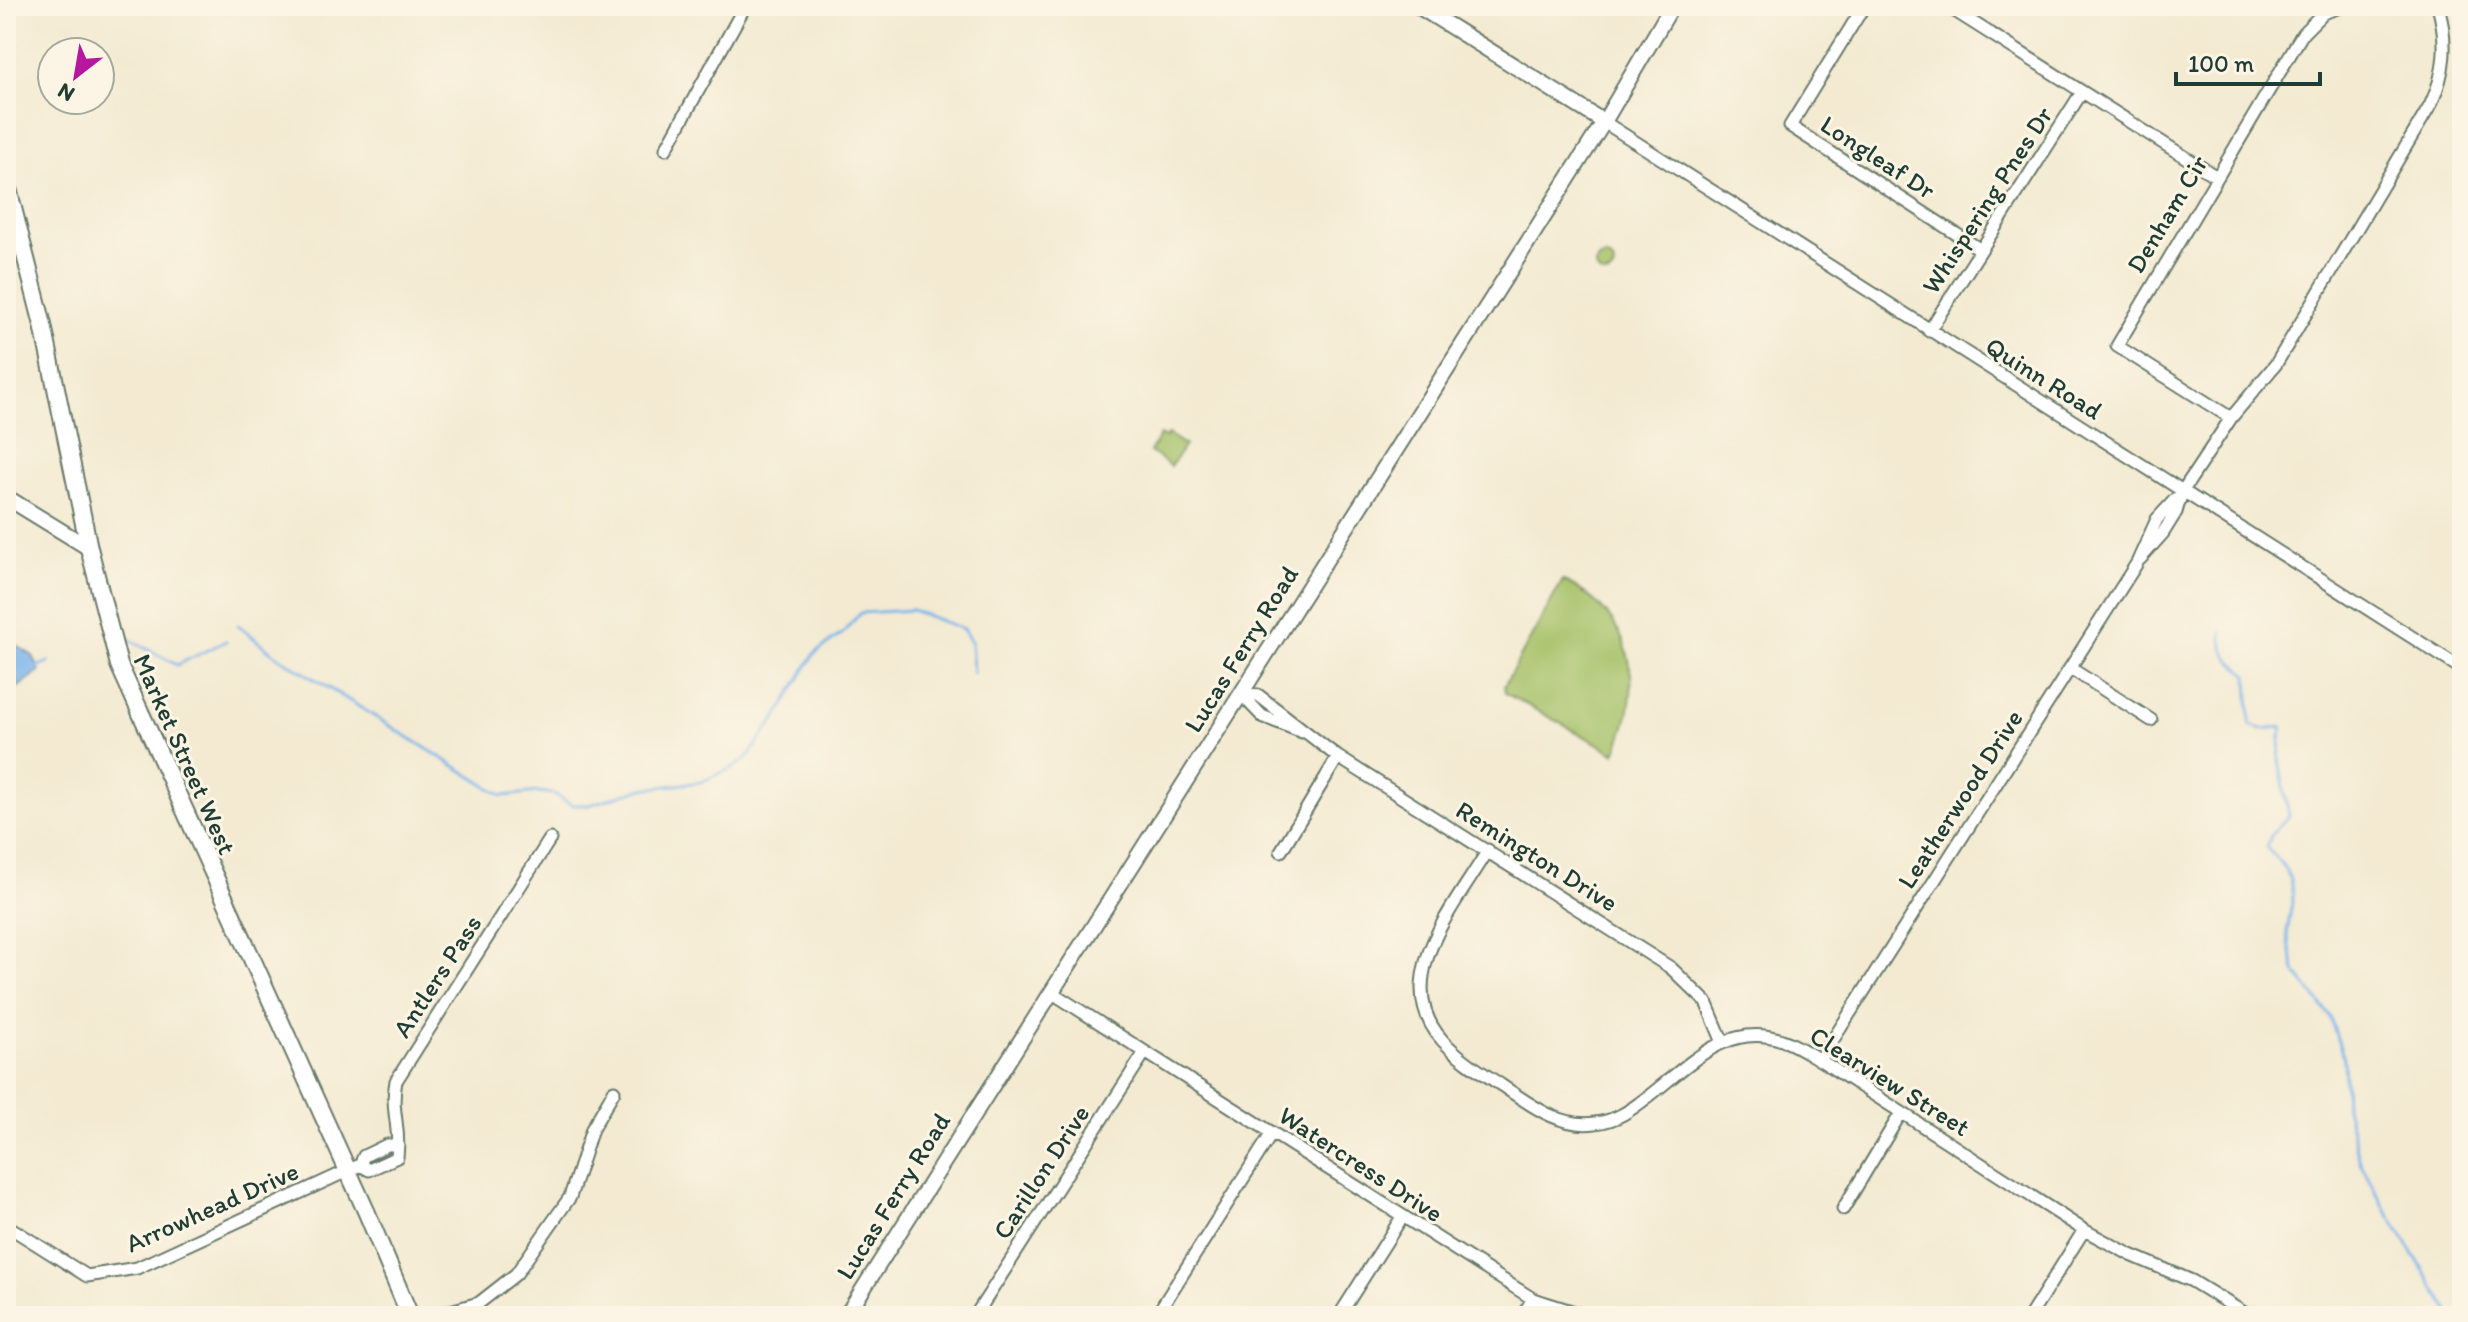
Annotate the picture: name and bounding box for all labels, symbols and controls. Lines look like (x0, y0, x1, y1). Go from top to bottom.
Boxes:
north arrow (36, 36, 116, 116)
scale bar (2176, 36, 2320, 86)
text: 100 m (2188, 49, 2254, 78)
text: N (53, 77, 79, 108)
street label: Whispering Pnes Dr (1915, 100, 2060, 300)
street label: Longleaf Dr (1815, 108, 1942, 206)
street label: Denham Cir (2119, 149, 2215, 279)
street label: Quinn Road (1980, 330, 2108, 426)
street label: Lucas Ferry Road (1177, 560, 1305, 738)
street label: Market Street West (126, 649, 244, 859)
street label: Leatherwood Drive (1890, 704, 2030, 894)
street label: Remington Drive (1450, 793, 1624, 919)
street label: Antlers Pass (386, 909, 488, 1043)
street label: Clearview Street (1804, 1019, 1976, 1143)
street label: Carillon Drive (986, 1099, 1096, 1245)
street label: Watercress Drive (1273, 1099, 1449, 1229)
street label: Lucas Ferry Road (829, 1107, 957, 1285)
street label: Arrowhead Drive (121, 1155, 303, 1259)

